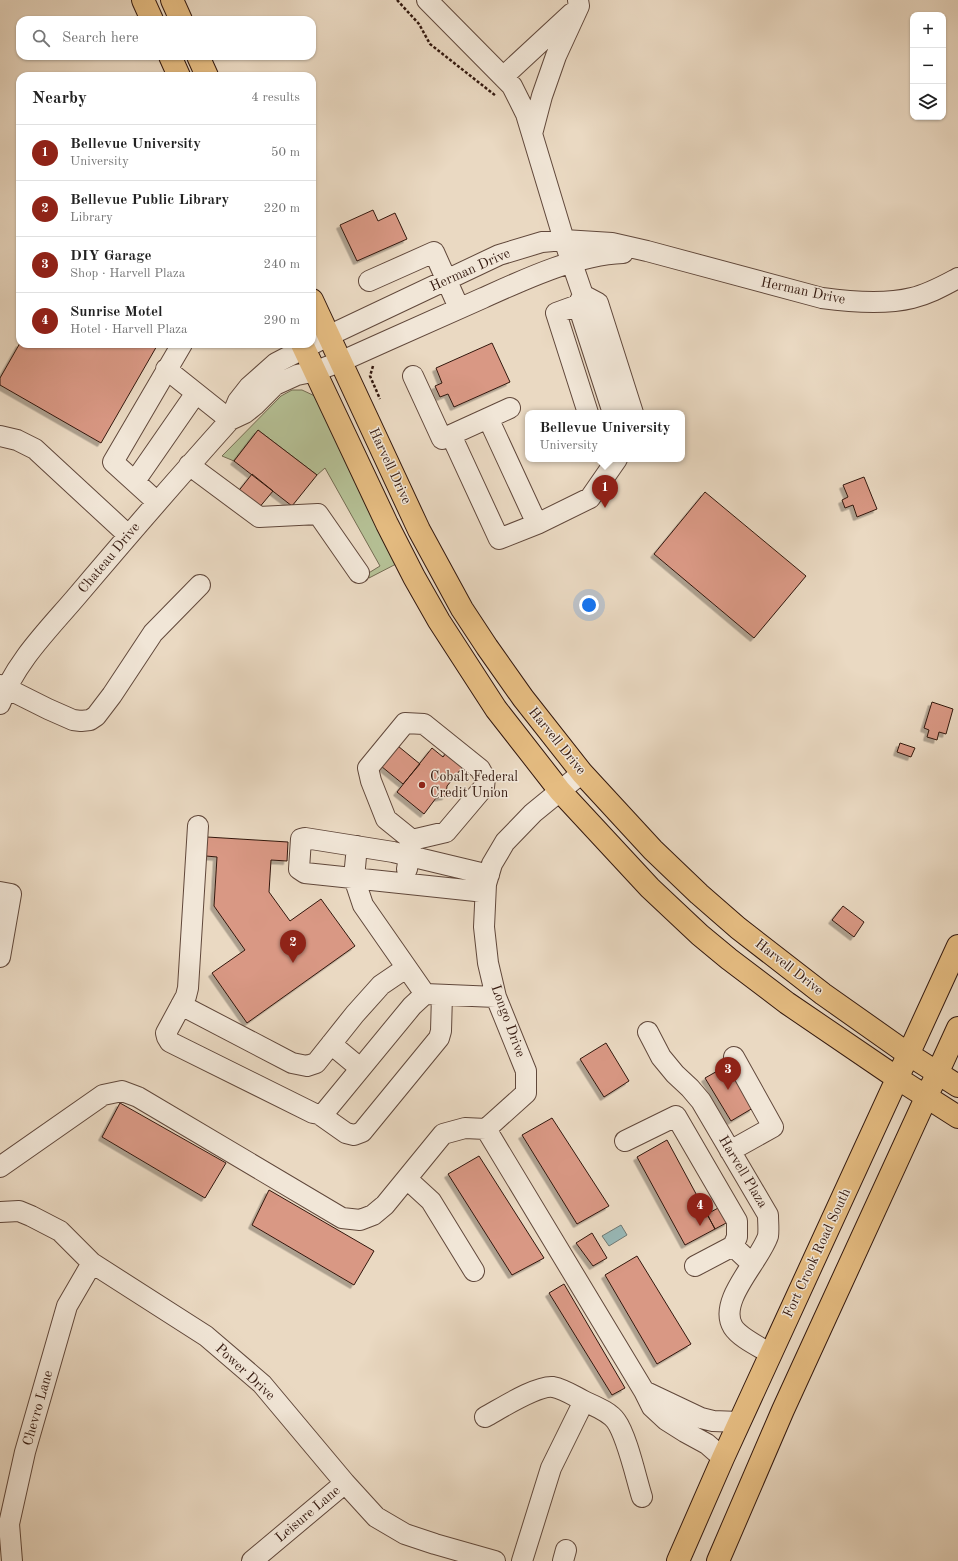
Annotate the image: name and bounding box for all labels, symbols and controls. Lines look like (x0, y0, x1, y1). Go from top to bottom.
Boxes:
map controls (910, 12, 946, 120)
button: + (910, 12, 946, 48)
search box (16, 16, 316, 60)
icon: search (30, 27, 52, 49)
text: Search here (62, 31, 139, 46)
button: − (910, 48, 946, 84)
button: layers (910, 84, 946, 120)
text: Nearby (32, 90, 87, 107)
text: 4 results (251, 91, 300, 104)
text: Bellevue University (70, 137, 201, 152)
text: 1 (41, 146, 49, 159)
text: 50 m (271, 146, 300, 159)
text: University (70, 155, 129, 168)
text: Bellevue Public Library (70, 193, 229, 208)
text: 2 (41, 202, 49, 215)
text: 220 m (263, 202, 300, 215)
text: Library (70, 211, 113, 224)
street label: Herman Drive (428, 246, 512, 294)
text: DIY Garage (70, 249, 152, 264)
text: 3 (41, 258, 49, 271)
text: 240 m (263, 258, 300, 271)
text: Shop · Harvell Plaza (70, 267, 185, 280)
street label: Herman Drive (759, 275, 847, 307)
text: Sunrise Motel (70, 305, 163, 320)
text: 4 (41, 314, 49, 327)
text: 290 m (263, 314, 300, 327)
text: Hotel · Harvell Plaza (70, 323, 187, 336)
popup (525, 410, 685, 462)
text: Bellevue University (539, 421, 671, 436)
street label: Harvell Drive (366, 426, 414, 506)
text: University (539, 439, 598, 452)
pin: 1 (592, 475, 618, 508)
street label: Chateau Drive (76, 520, 142, 596)
your location (579, 595, 599, 615)
street label: Harvell Drive (526, 705, 588, 777)
place label: Cobalt Federal Credit Union (430, 770, 518, 800)
marker: Cobalt Federal Credit Union (417, 780, 427, 790)
pin: 2 (280, 930, 306, 963)
street label: Harvell Drive (752, 936, 826, 998)
street label: Longo Drive (488, 983, 528, 1059)
pin: 3 (715, 1057, 741, 1090)
street label: Harvell Plaza (716, 1133, 770, 1211)
street label: Fort Crook Road South (781, 1186, 853, 1320)
pin: 4 (687, 1193, 713, 1226)
street label: Power Drive (213, 1341, 277, 1403)
street label: Chevro Lane (21, 1369, 55, 1447)
street label: Leisure Lane (273, 1483, 343, 1545)

